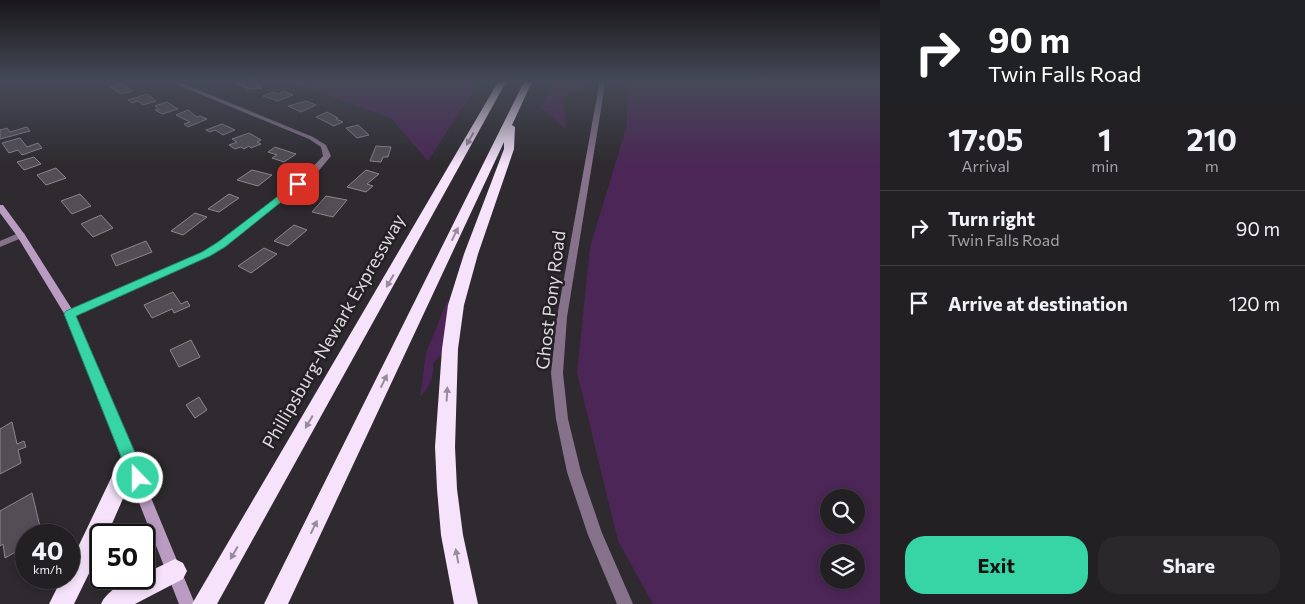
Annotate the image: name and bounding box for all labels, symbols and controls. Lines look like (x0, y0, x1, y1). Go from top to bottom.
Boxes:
text: 90 m (988, 17, 1070, 60)
icon: right (905, 20, 970, 85)
text: Twin Falls Road (988, 60, 1141, 87)
text: 17:05 (948, 120, 1023, 157)
text: 1 (1098, 120, 1112, 157)
text: 210 (1186, 120, 1237, 157)
one-way arrow (466, 132, 474, 147)
text: Arrival (961, 156, 1010, 175)
text: min (1091, 156, 1119, 175)
text: m (1205, 156, 1219, 175)
pin (277, 163, 319, 205)
icon: arrive (284, 170, 312, 198)
text: Turn right (948, 207, 1035, 230)
street label: Phillipsburg-Newark Expressway (257, 210, 409, 452)
icon: right (905, 214, 933, 242)
text: 90 m (1236, 217, 1280, 240)
one-way arrow (451, 227, 459, 241)
street label: Ghost Pony Road (531, 229, 569, 371)
text: Twin Falls Road (948, 230, 1059, 249)
one-way arrow (385, 274, 394, 287)
icon: arrive (905, 289, 933, 317)
text: Arrive at destination (948, 292, 1128, 315)
text: 120 m (1229, 292, 1280, 315)
one-way arrow (381, 374, 389, 388)
one-way arrow (443, 386, 451, 402)
one-way arrow (305, 414, 313, 429)
position arrow (111, 451, 163, 503)
map controls (820, 489, 865, 589)
button: search (820, 489, 865, 534)
one-way arrow (310, 520, 318, 534)
speed limit sign: 50 (90, 524, 155, 589)
text: 40 (32, 535, 63, 565)
button: Exit (905, 536, 1088, 594)
button: Share (1098, 536, 1280, 594)
button: layers (820, 544, 865, 589)
one-way arrow (229, 546, 238, 560)
one-way arrow (452, 548, 460, 564)
text: km/h (33, 562, 62, 576)

